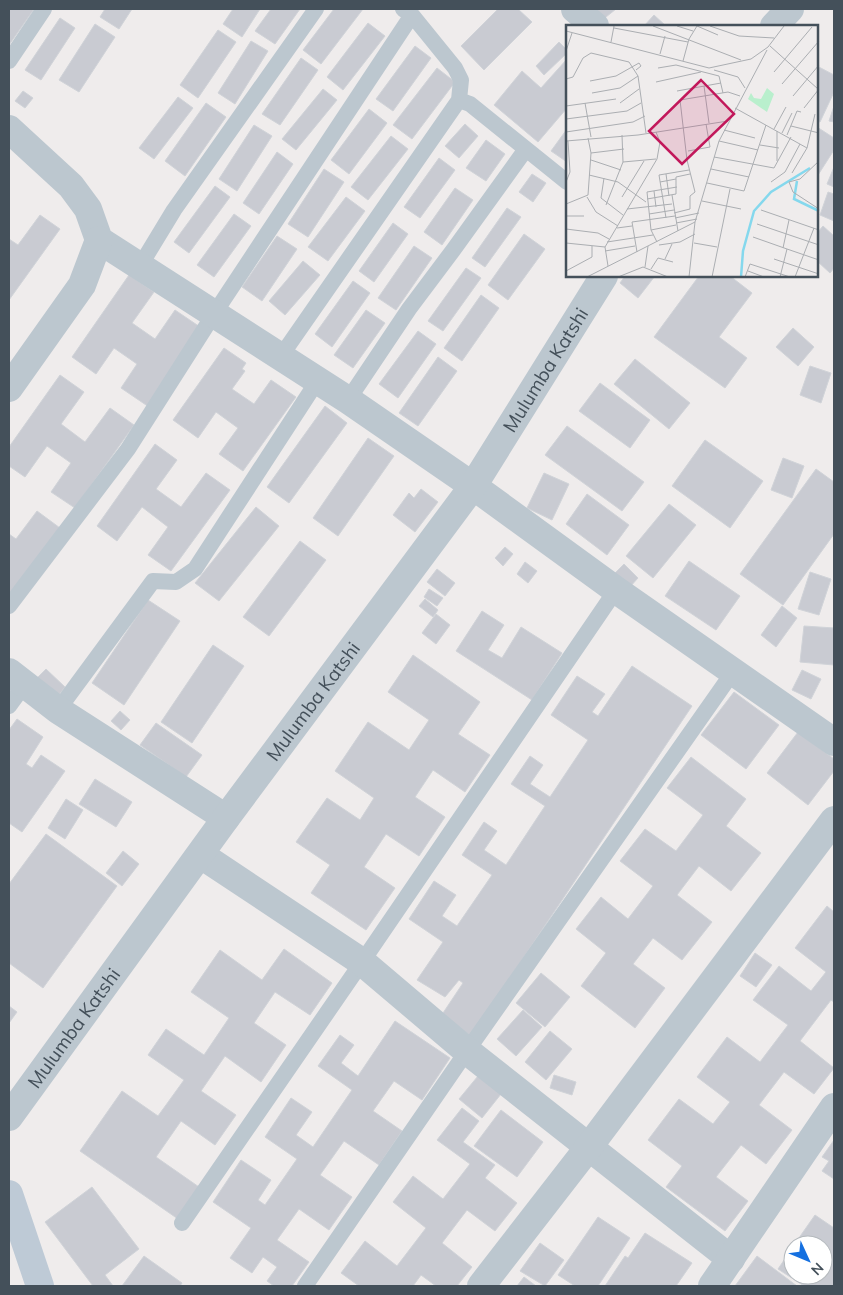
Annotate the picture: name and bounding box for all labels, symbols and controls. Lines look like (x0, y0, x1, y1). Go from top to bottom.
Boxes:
inset map (566, 25, 818, 278)
street label: Mulumba Katshi (497, 303, 593, 437)
street label: Mulumba Katshi (261, 637, 365, 766)
street label: Mulumba Katshi (22, 963, 125, 1093)
north arrow (783, 1235, 833, 1285)
text: N (807, 1259, 827, 1279)

